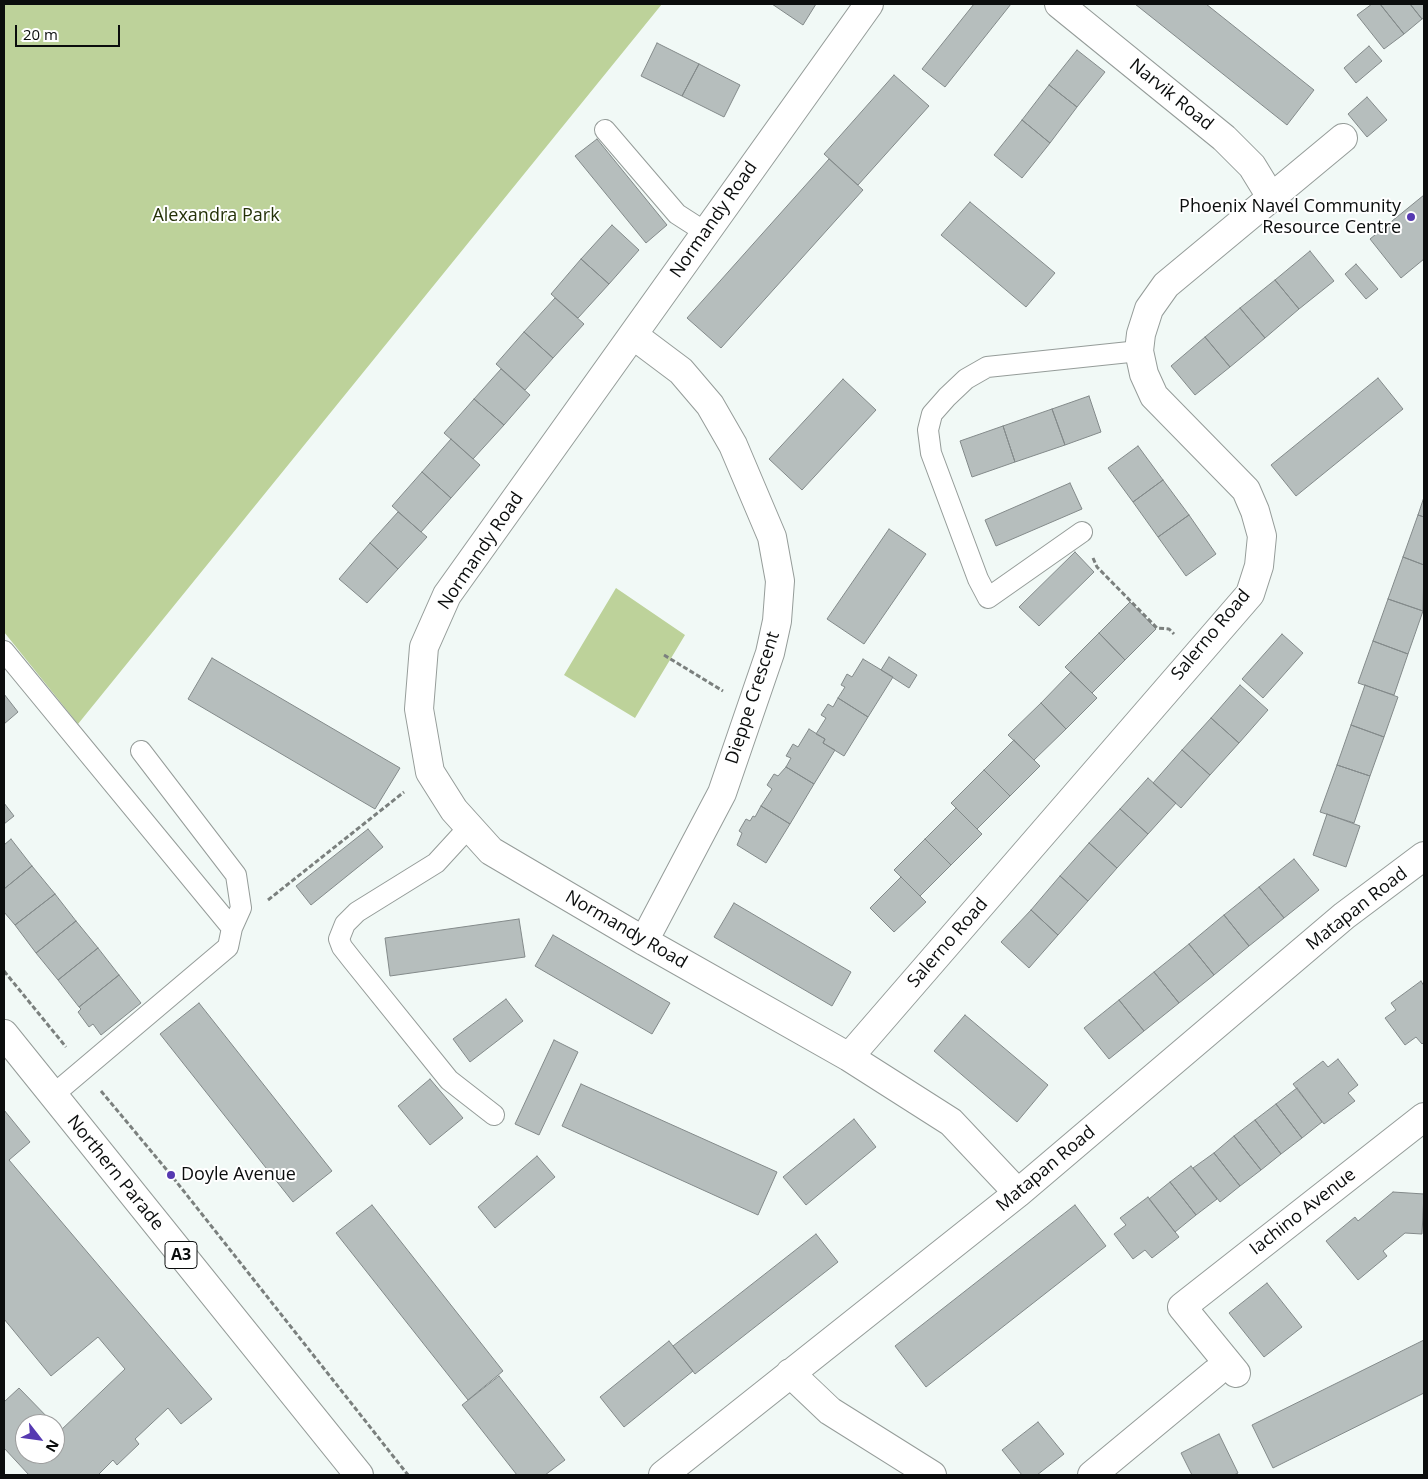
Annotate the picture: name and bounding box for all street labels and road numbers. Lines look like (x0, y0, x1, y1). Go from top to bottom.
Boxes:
street label: Narvik Road (1125, 55, 1217, 135)
street label: Normandy Road (666, 158, 762, 282)
street label: Normandy Road (434, 488, 528, 614)
street label: Salerno Road (1167, 585, 1255, 685)
street label: Dieppe Crescent (721, 629, 785, 767)
street label: Matapan Road (1302, 863, 1412, 955)
street label: Normandy Road (561, 886, 691, 974)
street label: Salerno Road (903, 894, 993, 992)
street label: Northern Parade (62, 1111, 168, 1235)
street label: Matapan Road (992, 1121, 1100, 1217)
street label: Iachino Avenue (1246, 1164, 1360, 1260)
road number: A3 (165, 1242, 197, 1268)

